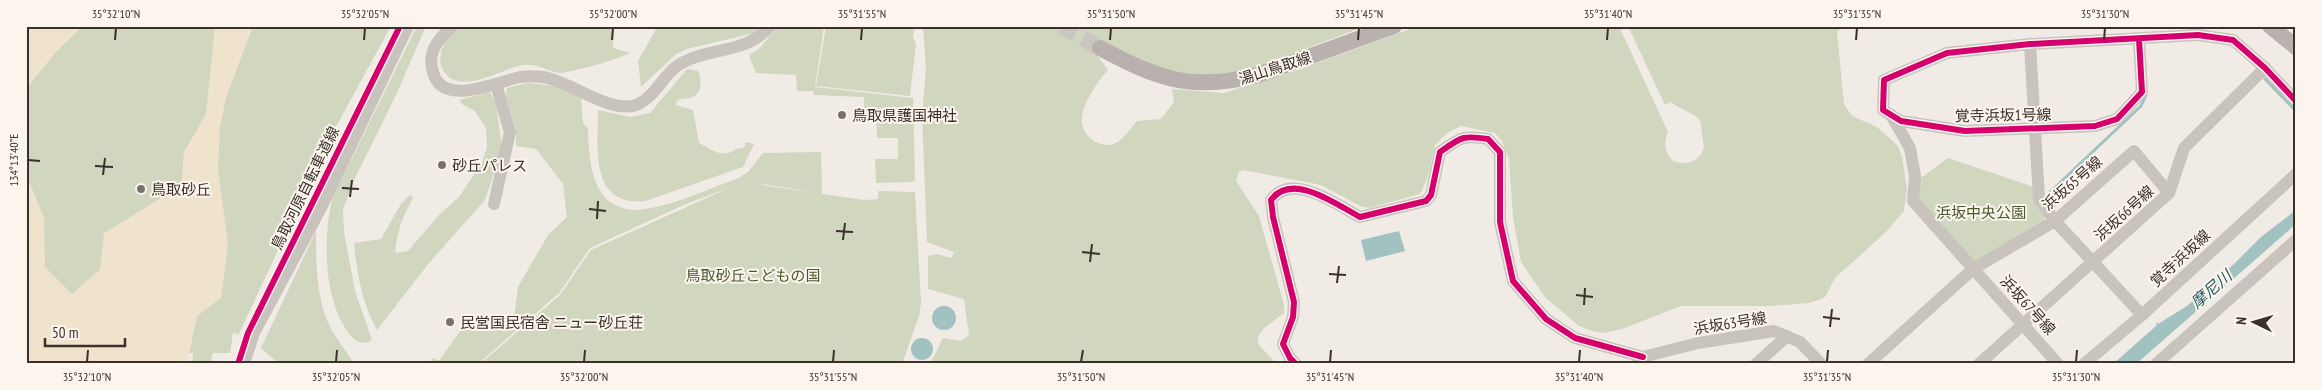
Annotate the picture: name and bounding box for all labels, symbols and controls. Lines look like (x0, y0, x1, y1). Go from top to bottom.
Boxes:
text: 35°32'10"N (92, 6, 140, 21)
text: 35°32'05"N (341, 6, 389, 21)
text: 35°32'00"N (589, 6, 637, 21)
text: 35°31'55"N (838, 6, 886, 21)
text: 35°31'50"N (1087, 6, 1135, 21)
text: 35°31'45"N (1335, 6, 1383, 21)
text: 35°31'40"N (1584, 6, 1632, 21)
text: 35°31'35"N (1833, 6, 1881, 21)
text: 35°31'30"N (2081, 6, 2129, 21)
street label: 湯山鳥取線 (1236, 47, 1314, 89)
street label: 覚寺浜坂1号線 (1954, 105, 2052, 125)
place label: 鳥取県護国神社 (852, 106, 957, 125)
marker: 鳥取県護国神社 (836, 109, 848, 121)
street label: 鳥取河原自転車道線 (267, 123, 343, 253)
text: 134°13'40"E (6, 134, 21, 186)
street label: 浜坂65号線 (2038, 152, 2106, 214)
place label: 砂丘パレス (452, 156, 527, 175)
marker: 砂丘パレス (436, 159, 448, 171)
place label: 鳥取砂丘 (151, 180, 211, 199)
street label: 浜坂66号線 (2090, 181, 2158, 245)
marker: 鳥取砂丘 (135, 183, 147, 195)
park label: 浜坂中央公園 (1936, 203, 2026, 222)
street label: 覚寺浜坂線 (2146, 225, 2214, 291)
water label: 摩尼川 (2186, 264, 2237, 312)
park label: 鳥取砂丘こどもの国 (685, 266, 821, 285)
street label: 浜坂67号線 (1996, 271, 2060, 339)
north arrow (2230, 298, 2280, 348)
street label: 浜坂63号線 (1692, 308, 1768, 338)
place label: 民営国民宿舎 ニュー砂丘荘 (460, 313, 643, 332)
scale bar (45, 315, 125, 347)
marker: 民営国民宿舎 ニュー砂丘荘 (444, 316, 456, 328)
text: N (2232, 316, 2250, 325)
text: 50 m (52, 323, 78, 342)
text: 35°32'10"N (63, 369, 111, 384)
text: 35°32'05"N (312, 369, 360, 384)
text: 35°32'00"N (560, 369, 608, 384)
text: 35°31'55"N (809, 369, 857, 384)
text: 35°31'50"N (1057, 369, 1105, 384)
text: 35°31'45"N (1306, 369, 1354, 384)
text: 35°31'40"N (1555, 369, 1603, 384)
text: 35°31'35"N (1803, 369, 1851, 384)
text: 35°31'30"N (2052, 369, 2100, 384)

